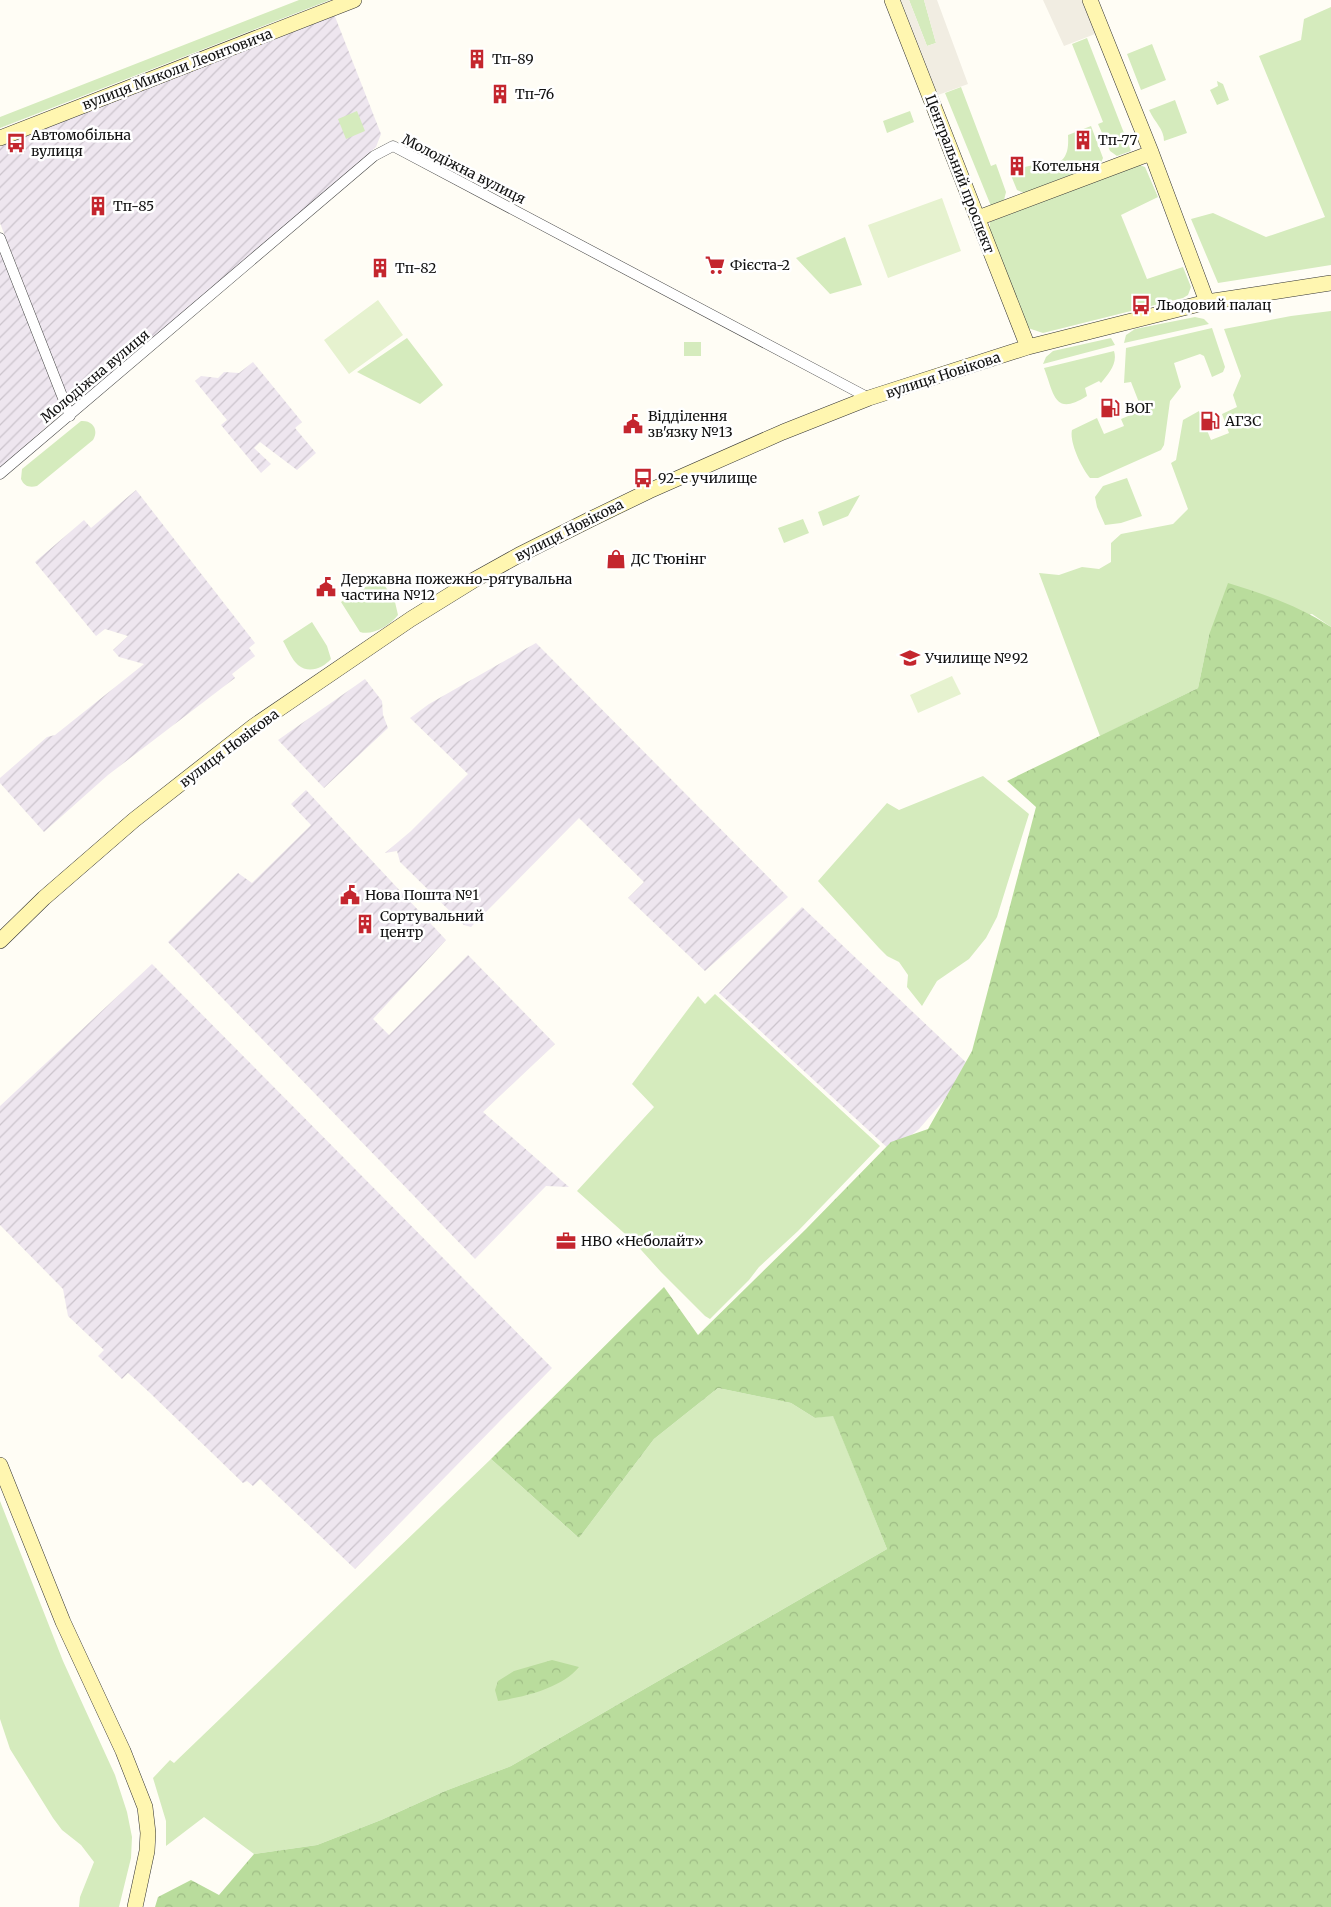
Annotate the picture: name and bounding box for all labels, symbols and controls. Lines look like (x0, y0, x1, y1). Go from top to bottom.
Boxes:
street label: вулиця Миколи Леонтовича (79, 24, 275, 114)
building icon: Тп-89 (466, 48, 488, 70)
place label: Тп-89 (492, 50, 534, 68)
building icon: Тп-76 (489, 83, 511, 105)
place label: Тп-76 (515, 85, 554, 103)
street label: Центральний проспект (921, 92, 999, 256)
place label: Автомобільна вулиця (30, 126, 132, 160)
building icon: Тп-77 (1072, 129, 1094, 151)
street label: Молодіжна вулиця (399, 130, 529, 208)
place label: Тп-77 (1098, 131, 1137, 149)
bus stop icon: Автомобільна вулиця (5, 132, 27, 154)
building icon: Котельня (1006, 155, 1028, 177)
place label: Котельня (1032, 157, 1100, 175)
building icon: Тп-85 (87, 195, 109, 217)
place label: Тп-85 (113, 197, 154, 215)
supermarket icon: Фiєста-2 (704, 254, 726, 276)
place label: Фiєста-2 (730, 256, 790, 274)
building icon: Тп-82 (369, 257, 391, 279)
place label: Тп-82 (395, 259, 437, 277)
bus stop icon: Льодовий палац (1130, 294, 1152, 316)
place label: Льодовий палац (1156, 296, 1272, 314)
street label: Молодіжна вулиця (37, 325, 153, 427)
street label: вулиця Новікова (883, 348, 1003, 402)
fuel station icon: ВОГ (1099, 397, 1121, 419)
place label: ВОГ (1125, 399, 1153, 417)
place label: Відділення зв'язку №13 (648, 407, 733, 441)
fuel station icon: АГЗС (1199, 410, 1221, 432)
place label: АГЗС (1224, 412, 1261, 430)
public building icon: Відділення зв'язку №13 (622, 413, 644, 435)
bus stop icon: 92-е училище (632, 467, 654, 489)
place label: 92-е училище (658, 469, 757, 487)
street label: вулиця Новікова (512, 495, 627, 565)
shop icon: ДС Тюнінг (605, 548, 627, 570)
place label: ДС Тюнінг (631, 550, 706, 568)
place label: Державна пожежно-рятувальна частина №12 (341, 570, 573, 604)
public building icon: Державна пожежно-рятувальна частина №12 (315, 576, 337, 598)
school or university icon: Училище №92 (899, 647, 921, 669)
place label: Училище №92 (924, 649, 1028, 667)
street label: вулиця Новікова (176, 705, 283, 791)
public building icon: Нова Пошта №1 (339, 884, 361, 906)
place label: Нова Пошта №1 (365, 886, 479, 904)
place label: Сортувальний центр (380, 907, 484, 941)
building icon: Сортувальний центр (354, 913, 376, 935)
office icon: НВО «Неболайт» (555, 1230, 577, 1252)
place label: НВО «Неболайт» (581, 1232, 704, 1250)

